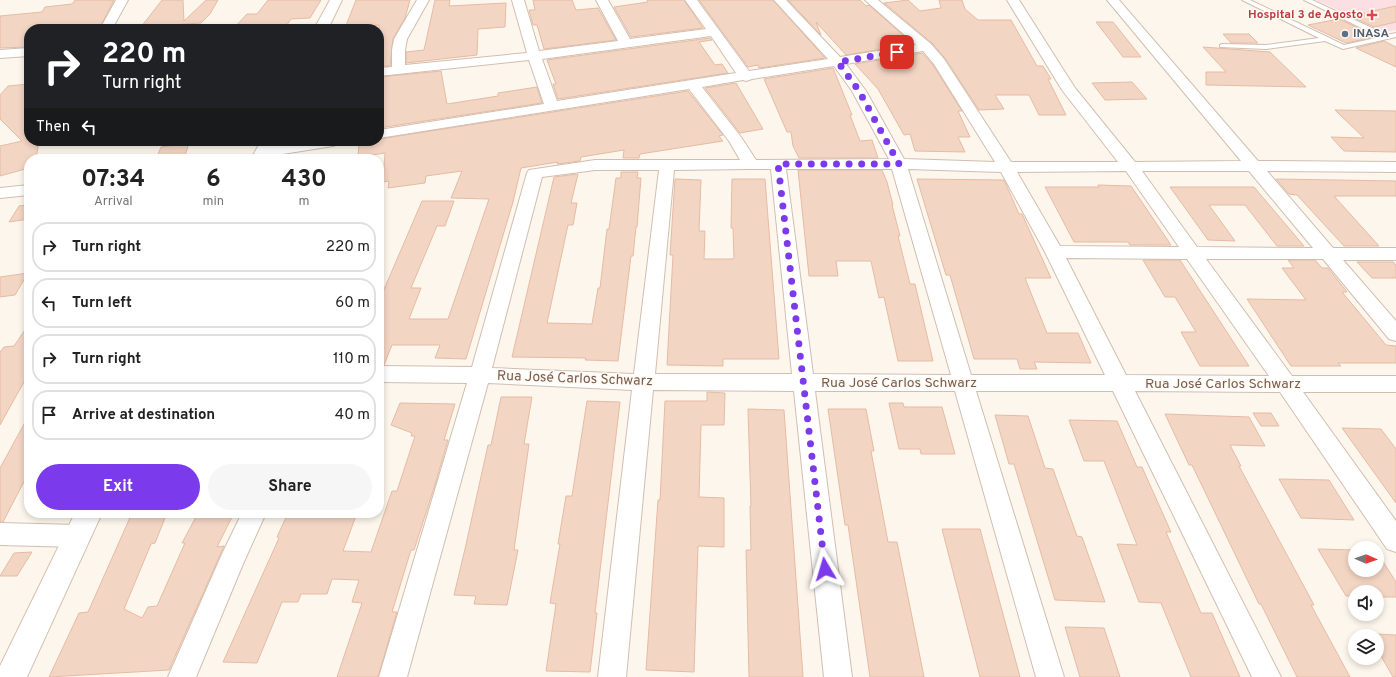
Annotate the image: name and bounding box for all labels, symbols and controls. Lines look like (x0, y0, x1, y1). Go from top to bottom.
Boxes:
place label: Hospital 3 de Agosto (1248, 7, 1363, 23)
marker: Hospital 3 de Agosto (1366, 9, 1378, 21)
place label: INASA (1353, 26, 1389, 42)
marker: INASA (1340, 29, 1350, 39)
pin (880, 35, 914, 69)
text: 220 m (102, 37, 186, 73)
icon: right (36, 40, 88, 92)
icon: arrive (886, 41, 908, 63)
text: Turn right (102, 72, 182, 95)
icon: left (78, 116, 100, 138)
text: Then (36, 118, 70, 137)
text: 07:34 (81, 165, 145, 195)
text: 6 (206, 165, 221, 195)
text: 430 (281, 165, 327, 195)
text: Arrival (94, 194, 133, 210)
text: min (203, 194, 224, 210)
text: m (299, 194, 310, 210)
icon: right (38, 236, 60, 258)
text: Turn right (72, 238, 141, 257)
text: 220 m (326, 238, 370, 257)
icon: left (38, 292, 60, 314)
text: Turn left (72, 294, 132, 313)
text: 60 m (335, 294, 370, 313)
icon: right (38, 348, 60, 370)
text: Turn right (72, 350, 141, 369)
text: 110 m (333, 350, 370, 369)
street label: Rua José Carlos Schwarz (497, 368, 653, 390)
street label: Rua José Carlos Schwarz (821, 375, 977, 392)
street label: Rua José Carlos Schwarz (1145, 376, 1301, 393)
icon: arrive (38, 404, 60, 426)
text: Arrive at destination (72, 406, 215, 425)
text: 40 m (335, 406, 370, 425)
button: Exit (36, 464, 200, 510)
button: Share (208, 464, 372, 510)
north arrow (1348, 541, 1384, 577)
map controls (1348, 541, 1384, 665)
position arrow (804, 548, 846, 590)
button: sound (1348, 585, 1384, 621)
button: layers (1348, 629, 1384, 665)

